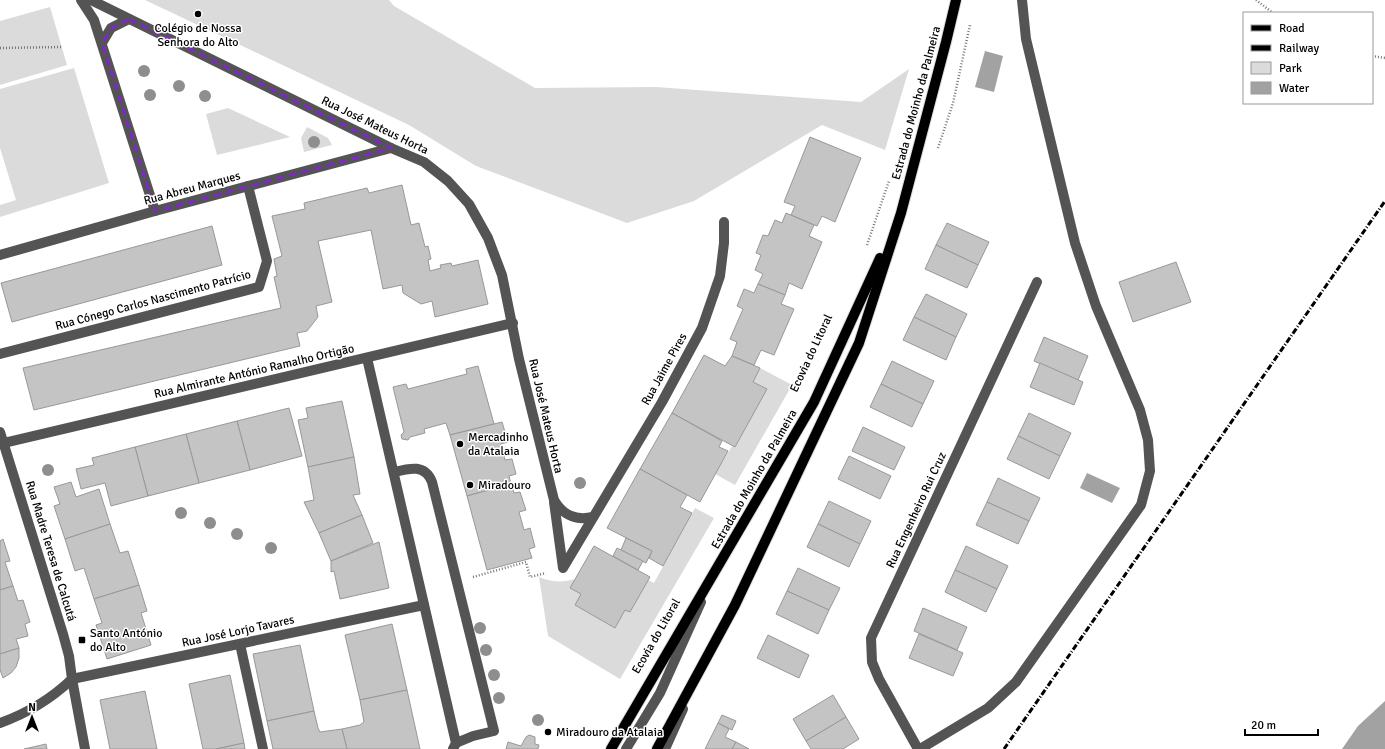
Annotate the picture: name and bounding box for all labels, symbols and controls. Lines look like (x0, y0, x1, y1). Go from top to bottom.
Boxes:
marker: Colégio de Nossa Senhora do Alto (193, 9, 203, 19)
legend (1243, 12, 1373, 104)
place label: Colégio de Nossa Senhora do Alto (154, 21, 242, 50)
text: Road (1279, 21, 1305, 36)
street label: Estrada do Moinho da Palmeira (889, 25, 944, 182)
text: Railway (1279, 41, 1319, 56)
text: Park (1279, 61, 1302, 76)
text: Water (1279, 81, 1310, 96)
street label: Rua José Mateus Horta (319, 93, 431, 158)
street label: Rua Abreu Marques (142, 168, 242, 209)
street label: Rua Cónego Carlos Nascimento Patrício (54, 267, 253, 334)
street label: Ecovia do Litoral (787, 311, 836, 395)
street label: Rua Jaime Pires (638, 330, 690, 408)
street label: Rua Almirante António Ramalho Ortigão (153, 341, 356, 402)
street label: Rua José Mateus Horta (525, 357, 566, 475)
street label: Estrada do Moinho da Palmeira (708, 407, 801, 552)
place label: Mercadinho da Atalaia (468, 430, 528, 459)
marker: Mercadinho da Atalaia (455, 439, 465, 449)
street label: Rua Engenheiro Rui Cruz (883, 450, 950, 571)
place label: Miradouro (478, 478, 531, 493)
street label: Rua Madre Teresa de Calcutá (22, 479, 79, 623)
marker: Miradouro (465, 480, 475, 490)
street label: Ecovia do Litoral (629, 596, 684, 677)
street label: Rua José Lorjo Tavares (180, 612, 296, 651)
place label: Santo António do Alto (90, 626, 163, 655)
marker: Santo António do Alto (77, 635, 87, 645)
north arrow (12, 697, 52, 737)
text: N (28, 701, 36, 714)
scale bar (1245, 711, 1318, 737)
text: 20 m (1251, 718, 1276, 733)
place label: Miradouro da Atalaia (556, 725, 663, 740)
marker: Miradouro da Atalaia (543, 727, 553, 737)

